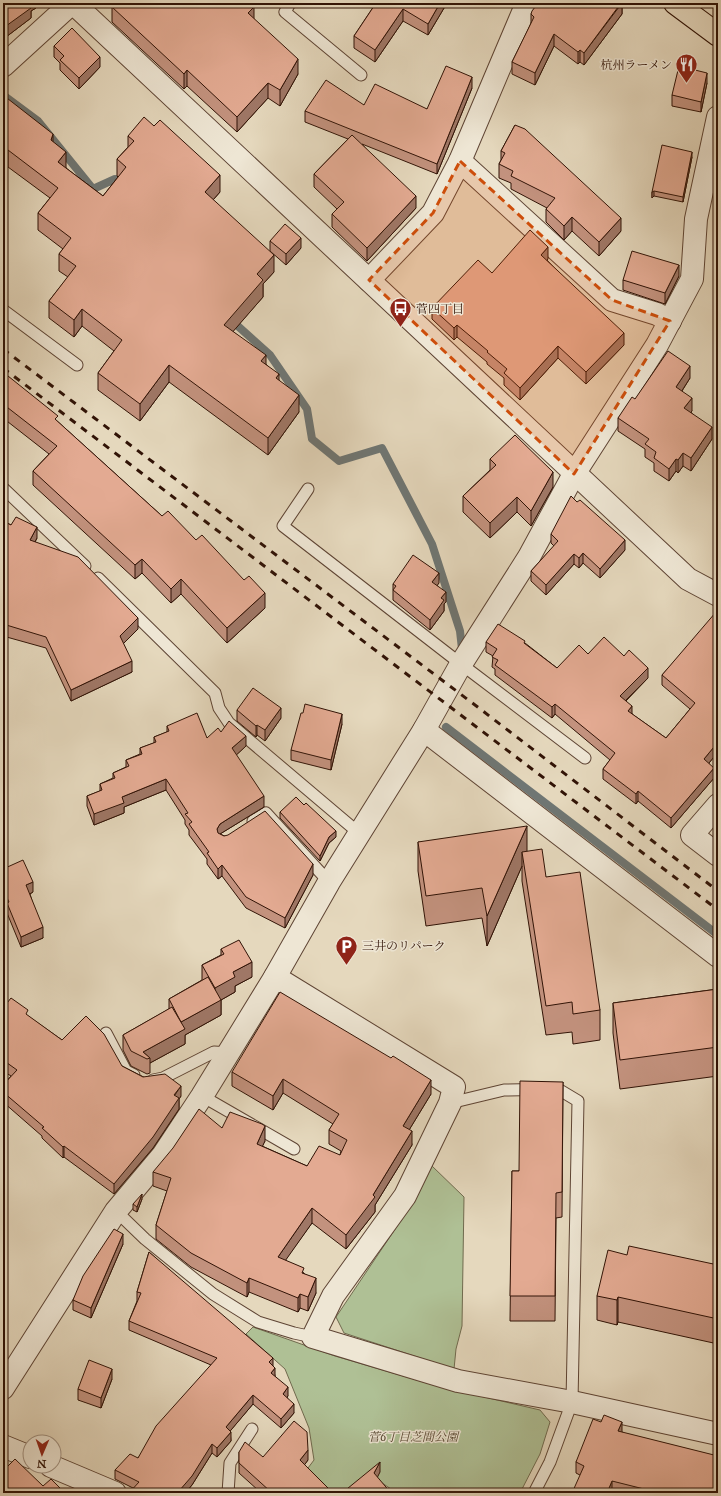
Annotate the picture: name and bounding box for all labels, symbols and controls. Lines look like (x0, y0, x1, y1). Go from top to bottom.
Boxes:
restaurant icon: 杭州ラーメン (674, 52, 700, 85)
place label: 杭州ラーメン (601, 58, 672, 72)
bus stop icon: 菅四丁目 (387, 296, 413, 329)
place label: 菅四丁目 (416, 302, 464, 316)
parking icon: 三井のリパーク (334, 933, 360, 966)
place label: 三井のリパーク (362, 939, 446, 953)
park label: 菅6丁目芝間公園 (368, 1430, 460, 1444)
north arrow (22, 1434, 62, 1474)
text: N (36, 1457, 47, 1470)

